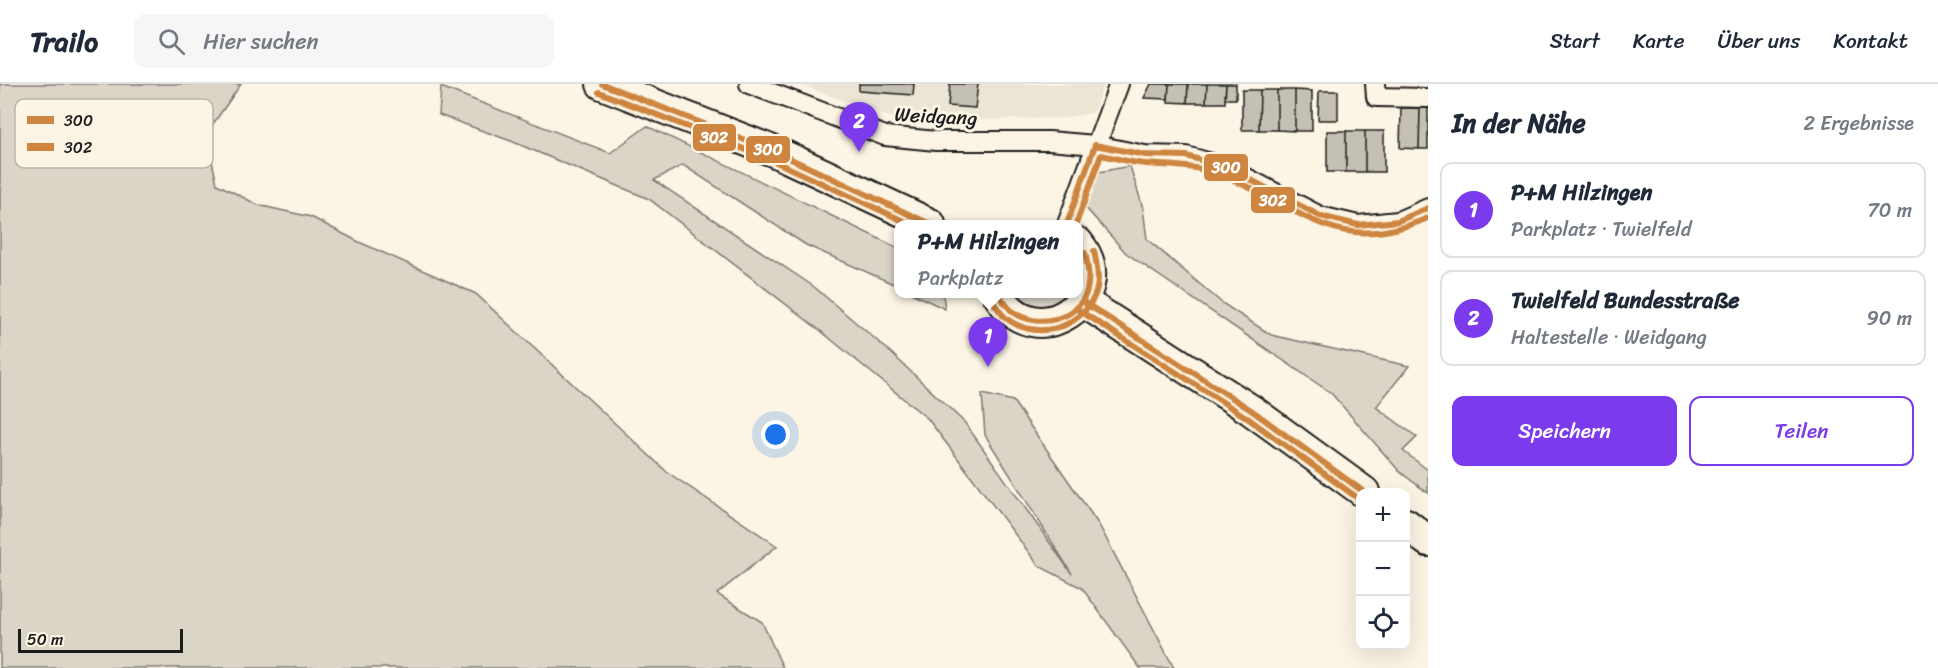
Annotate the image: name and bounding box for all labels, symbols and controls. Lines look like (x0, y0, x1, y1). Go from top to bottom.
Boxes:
search box (134, 14, 554, 68)
text: Trailo (30, 17, 98, 66)
text: Hier suchen (203, 22, 318, 61)
text: Start (1550, 22, 1600, 60)
text: Karte (1633, 22, 1685, 60)
text: Über uns (1718, 22, 1800, 60)
text: Kontakt (1833, 22, 1908, 60)
icon: search (155, 25, 188, 58)
street label: Weidgang (894, 97, 978, 136)
legend (15, 99, 213, 168)
text: In der Nähe (1452, 100, 1586, 146)
pin: 2 (840, 103, 878, 152)
text: 300 (64, 106, 93, 135)
text: 2 Ergebnisse (1804, 106, 1914, 141)
line badge: 302 (692, 123, 737, 152)
text: 302 (699, 123, 729, 152)
text: 302 (64, 133, 92, 162)
line badge: 300 (745, 135, 791, 164)
text: 300 (752, 135, 783, 164)
line badge: 300 (1203, 153, 1249, 182)
text: 300 (1210, 153, 1241, 182)
text: P+M Hilzingen (1511, 173, 1652, 212)
line badge: 302 (1250, 186, 1296, 214)
text: 302 (1258, 186, 1288, 215)
text: 1 (1469, 193, 1478, 228)
text: 70 m (1867, 193, 1912, 228)
text: Parkplatz · Twielfeld (1511, 212, 1692, 247)
popup (894, 220, 1083, 298)
text: P+M Hilzingen (918, 222, 1059, 261)
text: Parkplatz (918, 261, 1003, 296)
text: Twielfeld Bundesstraße (1511, 281, 1740, 320)
text: 2 (1468, 301, 1479, 336)
text: 90 m (1867, 301, 1912, 336)
pin: 1 (968, 318, 1008, 367)
text: Haltestelle · Weidgang (1511, 320, 1707, 355)
button: Speichern (1452, 396, 1677, 466)
button: Teilen (1689, 396, 1914, 466)
your location (761, 420, 790, 449)
map controls (1356, 488, 1410, 650)
button: + (1356, 488, 1410, 542)
button: − (1356, 542, 1410, 596)
button: locate (1356, 596, 1410, 650)
text: 50 m (27, 625, 63, 654)
scale bar (18, 626, 183, 654)

